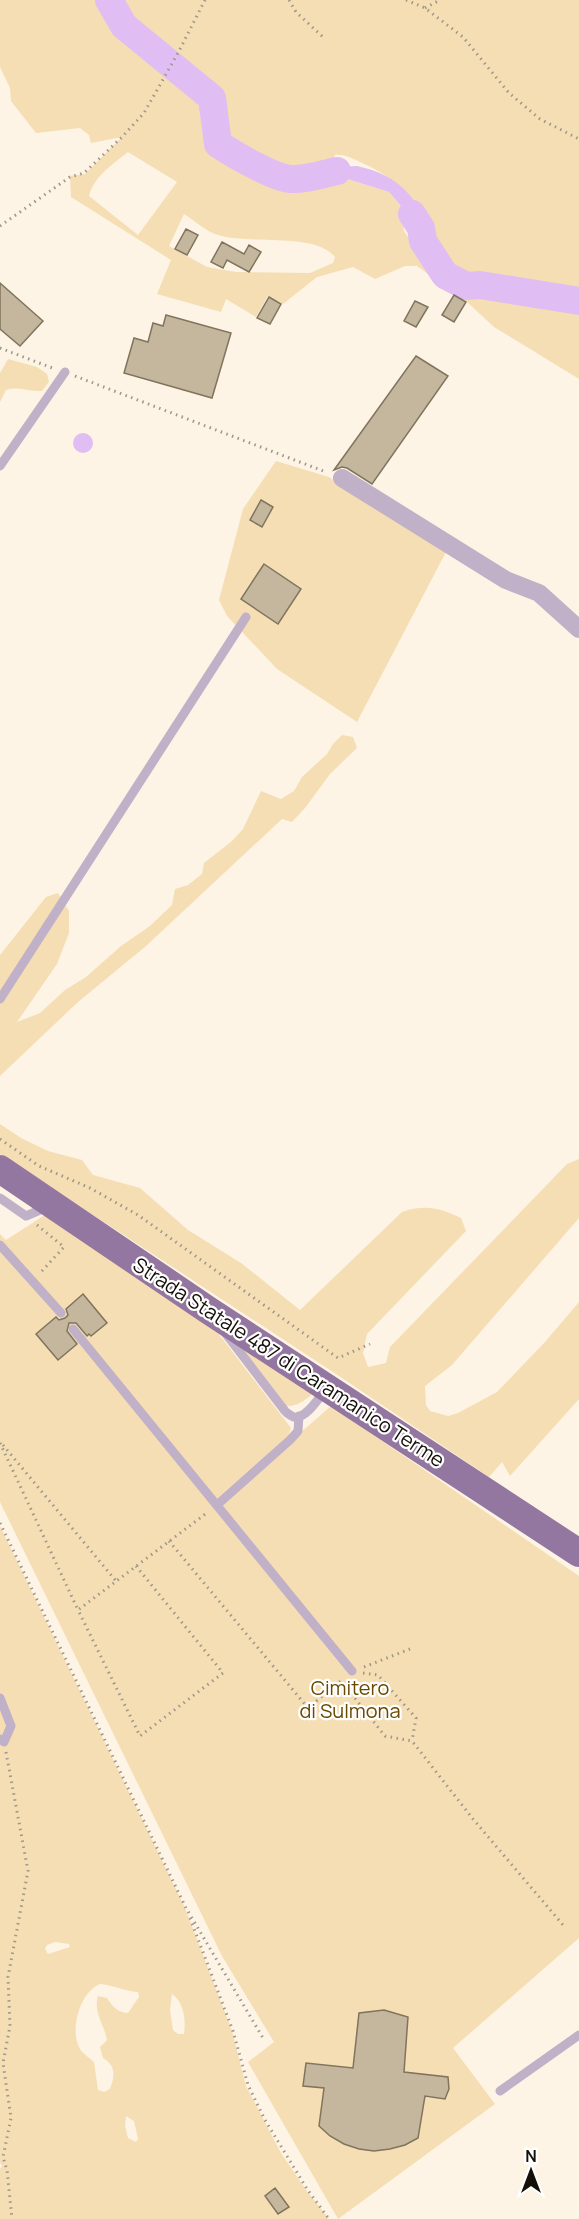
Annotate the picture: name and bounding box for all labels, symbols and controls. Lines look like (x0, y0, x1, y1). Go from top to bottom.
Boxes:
street label: Strada Statale 487 di Caramanico Terme (128, 1251, 450, 1473)
park label: Cimitero di Sulmona (299, 1674, 401, 1724)
north arrow (501, 2141, 561, 2201)
text: N (525, 2145, 537, 2167)

